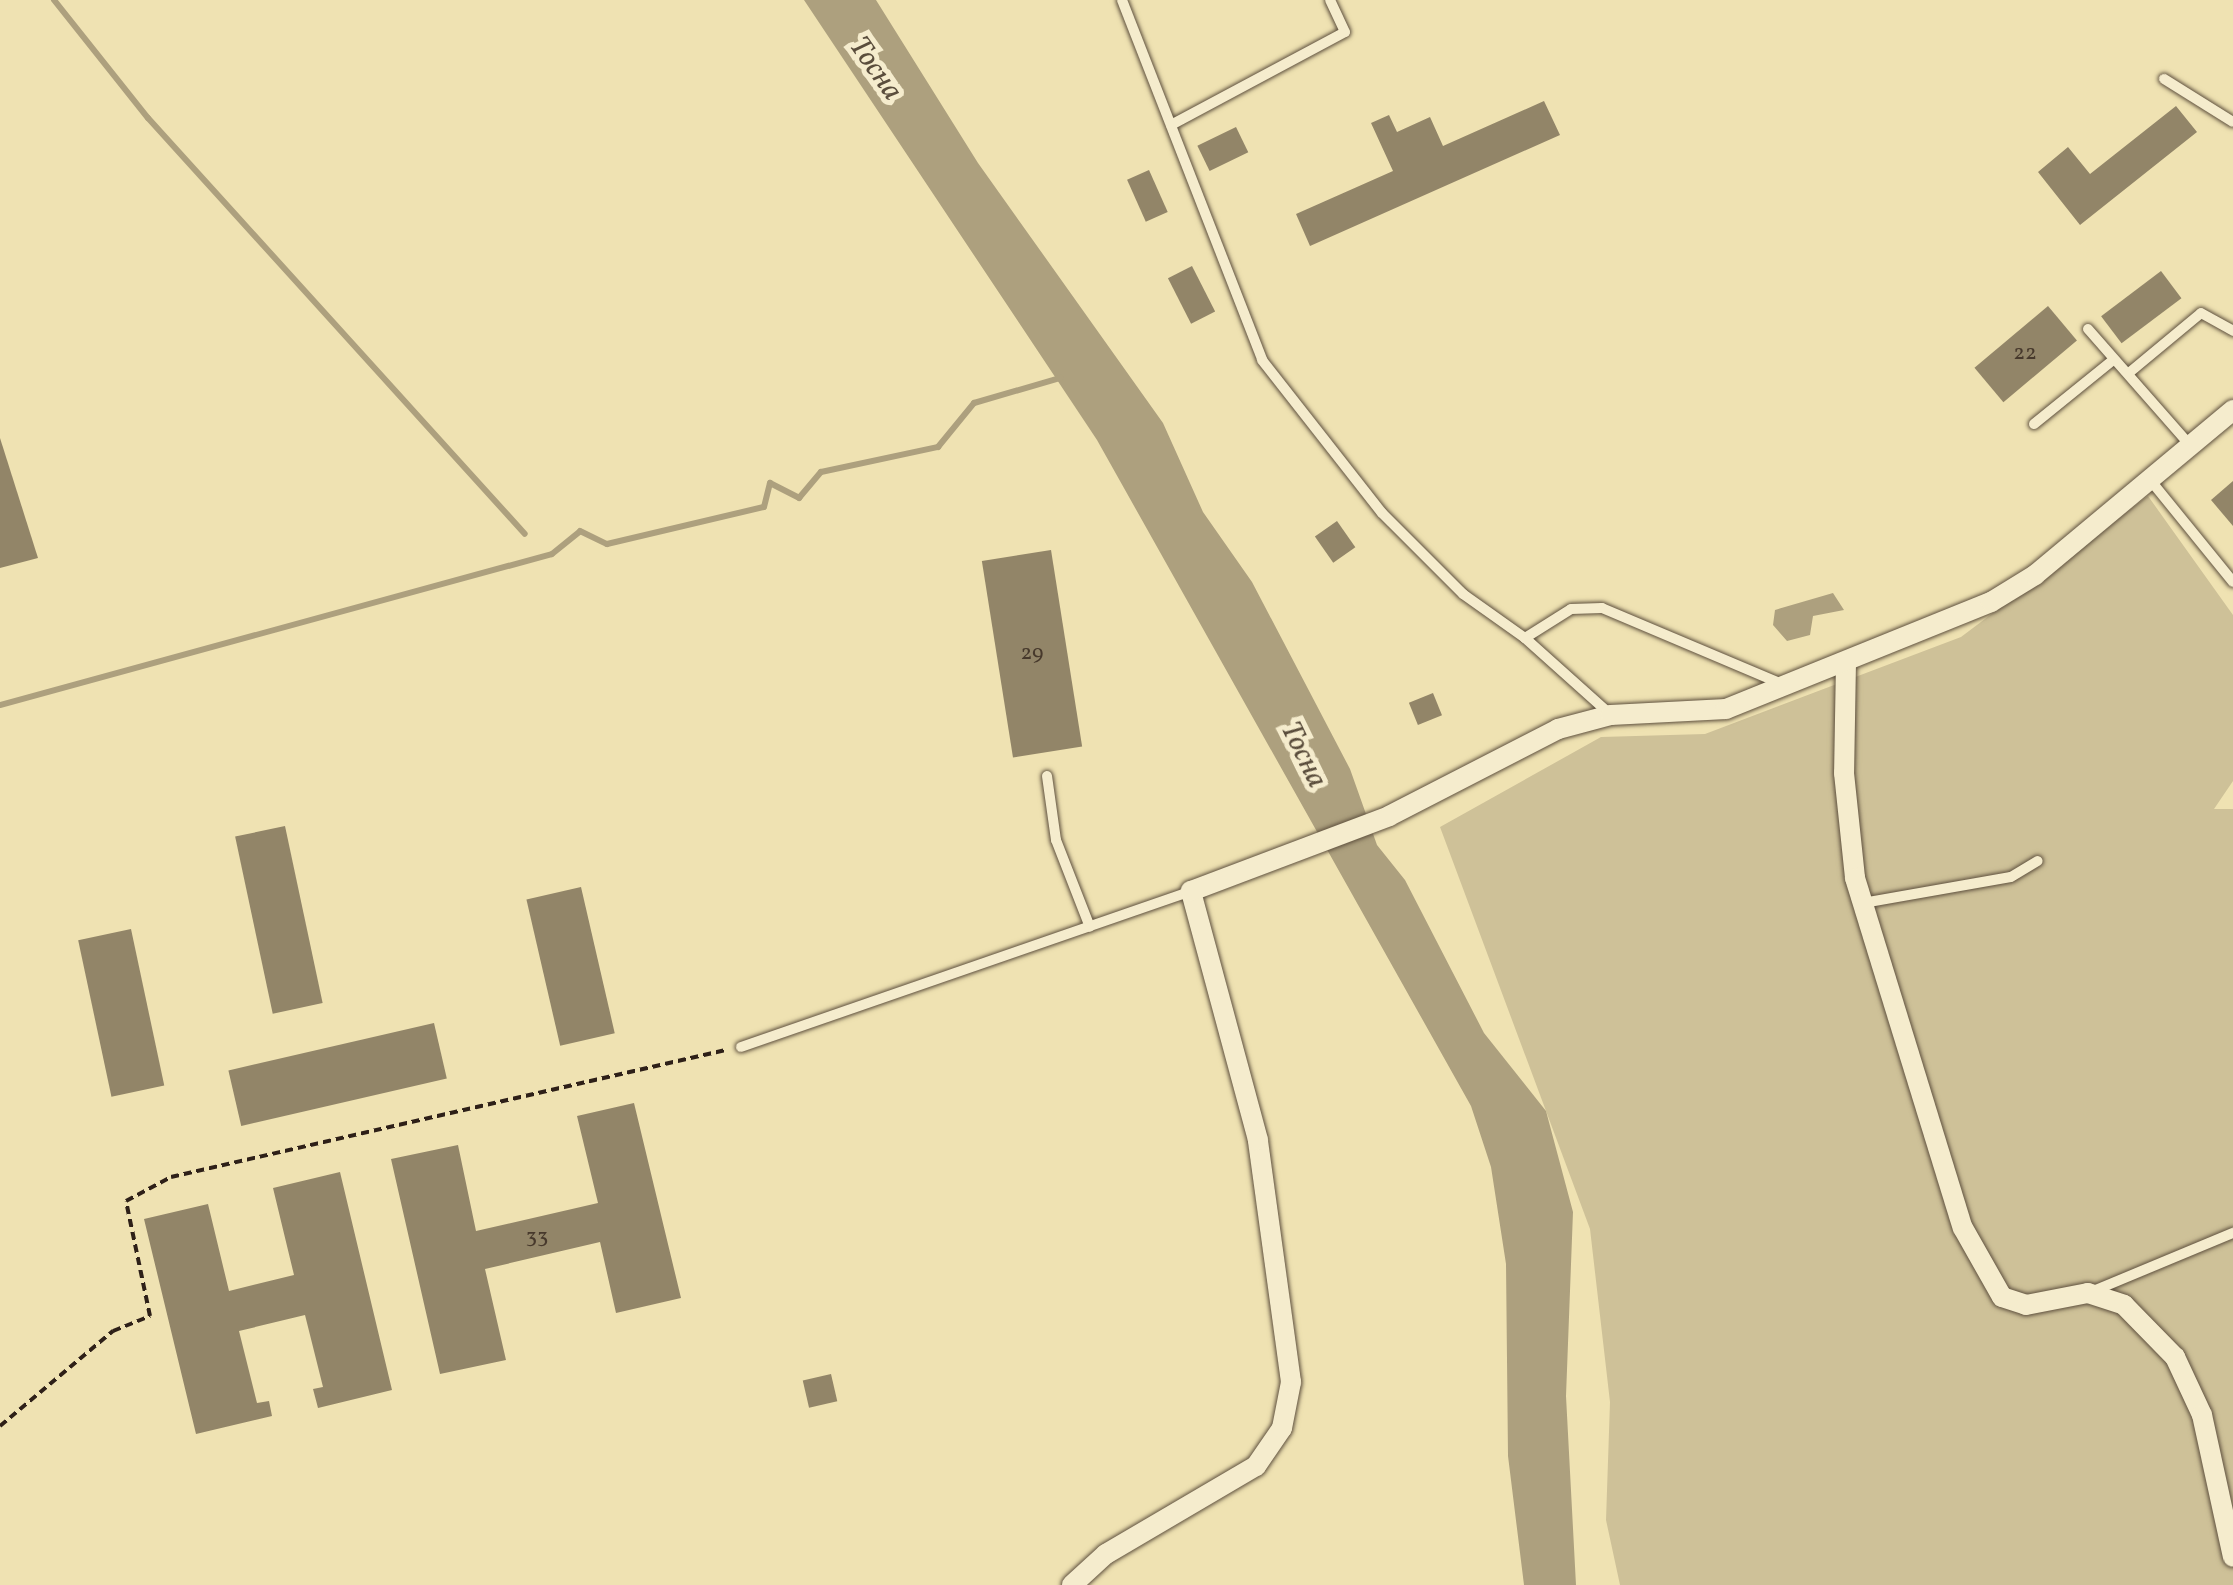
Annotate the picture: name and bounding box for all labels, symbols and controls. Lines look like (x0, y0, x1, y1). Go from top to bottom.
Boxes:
water label: Тосна (840, 30, 910, 108)
house number: 22 (2013, 341, 2037, 367)
house number: 29 (1020, 641, 1044, 667)
water label: Тосна (1272, 716, 1334, 794)
house number: 33 (526, 1224, 548, 1250)

